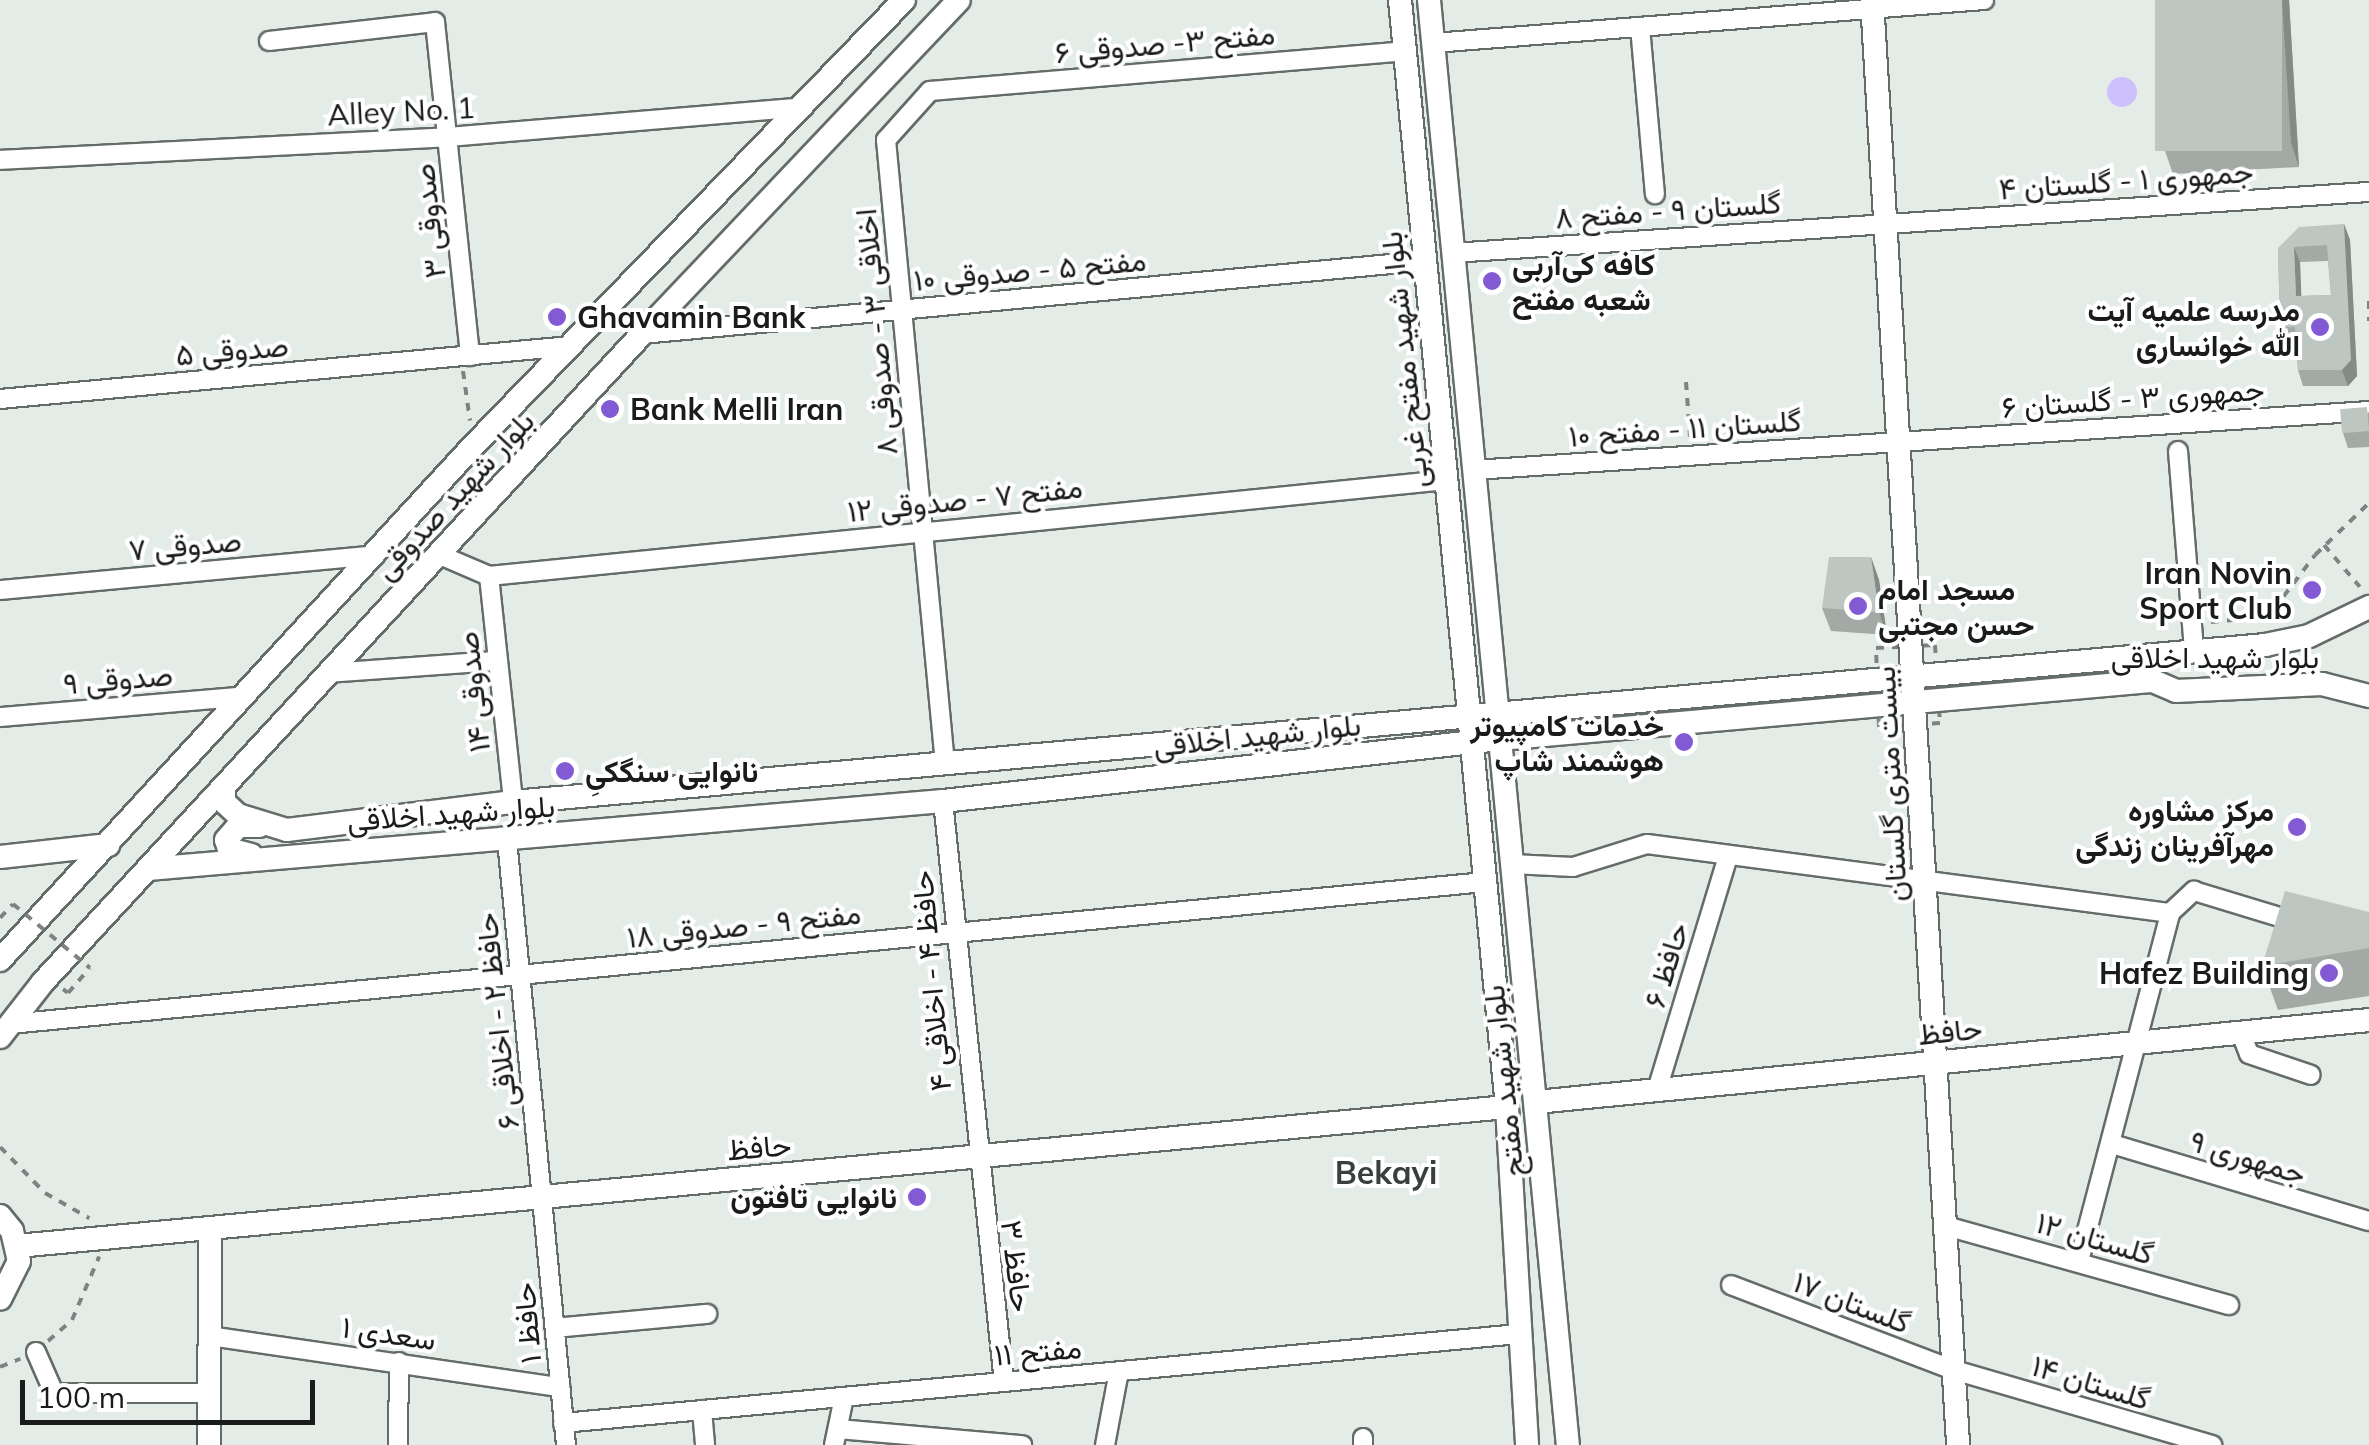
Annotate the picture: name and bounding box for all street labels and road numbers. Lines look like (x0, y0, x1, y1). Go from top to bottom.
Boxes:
street label: مفتح ۳- صدوقی ۶ (1054, 15, 1276, 71)
street label: Alley No. 1 (326, 89, 476, 133)
street label: جمهوری ۱ - گلستان ۴ (1998, 153, 2254, 207)
street label: صدوقی ۳ (405, 162, 453, 280)
street label: گلستان ۹ - مفتح ۸ (1554, 184, 1782, 236)
street label: اخلاقی ۳ - صدوقی ۸ (847, 207, 905, 457)
street label: بلوار شهید مفتح غربی (1373, 230, 1435, 490)
street label: مفتح ۵ - صدوقی ۱۰ (912, 242, 1148, 298)
street label: صدوقی ۵ (174, 327, 290, 373)
street label: جمهوری ۳ - گلستان ۶ (2000, 371, 2266, 425)
street label: گلستان ۱۱ - مفتح ۱۰ (1568, 402, 1802, 454)
street label: بلوار شهید صدوقی (367, 403, 541, 587)
street label: مفتح ۷ - صدوقی ۱۲ (846, 469, 1084, 529)
street label: صدوقی ۷ (127, 522, 243, 568)
street label: صدوقی ۱۴ (449, 630, 497, 754)
street label: بلوار شهید اخلاقی (2111, 639, 2319, 675)
street label: صدوقی ۹ (62, 656, 174, 702)
street label: بیست متری گلستان (1866, 665, 1914, 903)
street label: بلوار شهید اخلاقی (1152, 706, 1362, 764)
street label: بلوار شهید اخلاقی (346, 788, 556, 838)
street label: حافظ ۴ - اخلاقی ۴ (903, 869, 959, 1093)
street label: مفتح ۹ - صدوقی ۱۸ (625, 895, 863, 955)
street label: حافظ ۲ - اخلاقی ۶ (468, 911, 526, 1131)
street label: حافظ ۶ (1636, 918, 1696, 1012)
street label: بلوار شهید مفتح (1475, 983, 1531, 1179)
street label: حافظ (1916, 1010, 1984, 1052)
street label: جمهوری ۹ (2186, 1122, 2310, 1192)
street label: حافظ (725, 1126, 793, 1168)
street label: گلستان ۱۲ (2032, 1204, 2158, 1272)
street label: حافظ ۳ (994, 1218, 1040, 1314)
street label: گلستان ۱۷ (1789, 1263, 1915, 1341)
street label: حافظ ۱ (506, 1281, 548, 1365)
street label: سعدی ۱ (340, 1309, 438, 1357)
street label: مفتح ۱۱ (993, 1329, 1083, 1373)
street label: گلستان ۱۴ (2028, 1347, 2154, 1417)

